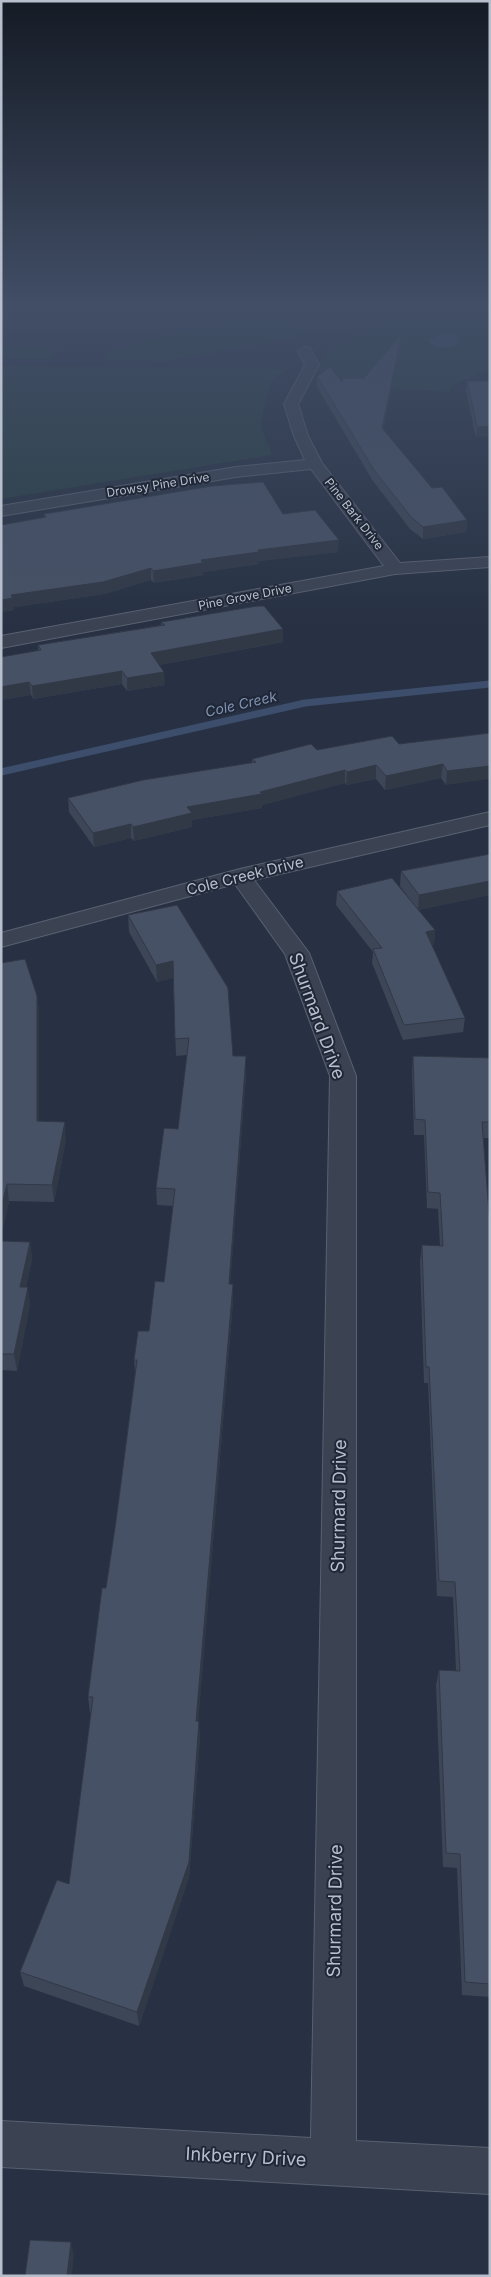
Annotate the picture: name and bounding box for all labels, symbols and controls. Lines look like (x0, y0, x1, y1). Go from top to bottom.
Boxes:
street label: Drowsy Pine Drive (105, 469, 210, 500)
street label: Pine Bark Drive (322, 475, 387, 553)
street label: Pine Grove Drive (197, 580, 293, 613)
water label: Cole Creek (203, 687, 279, 720)
street label: Cole Creek Drive (184, 852, 305, 899)
street label: Shurmard Drive (285, 950, 350, 1082)
street label: Shurmard Drive (327, 1439, 350, 1573)
street label: Shurmard Drive (323, 1844, 346, 1978)
street label: Inkberry Drive (185, 2143, 307, 2170)

